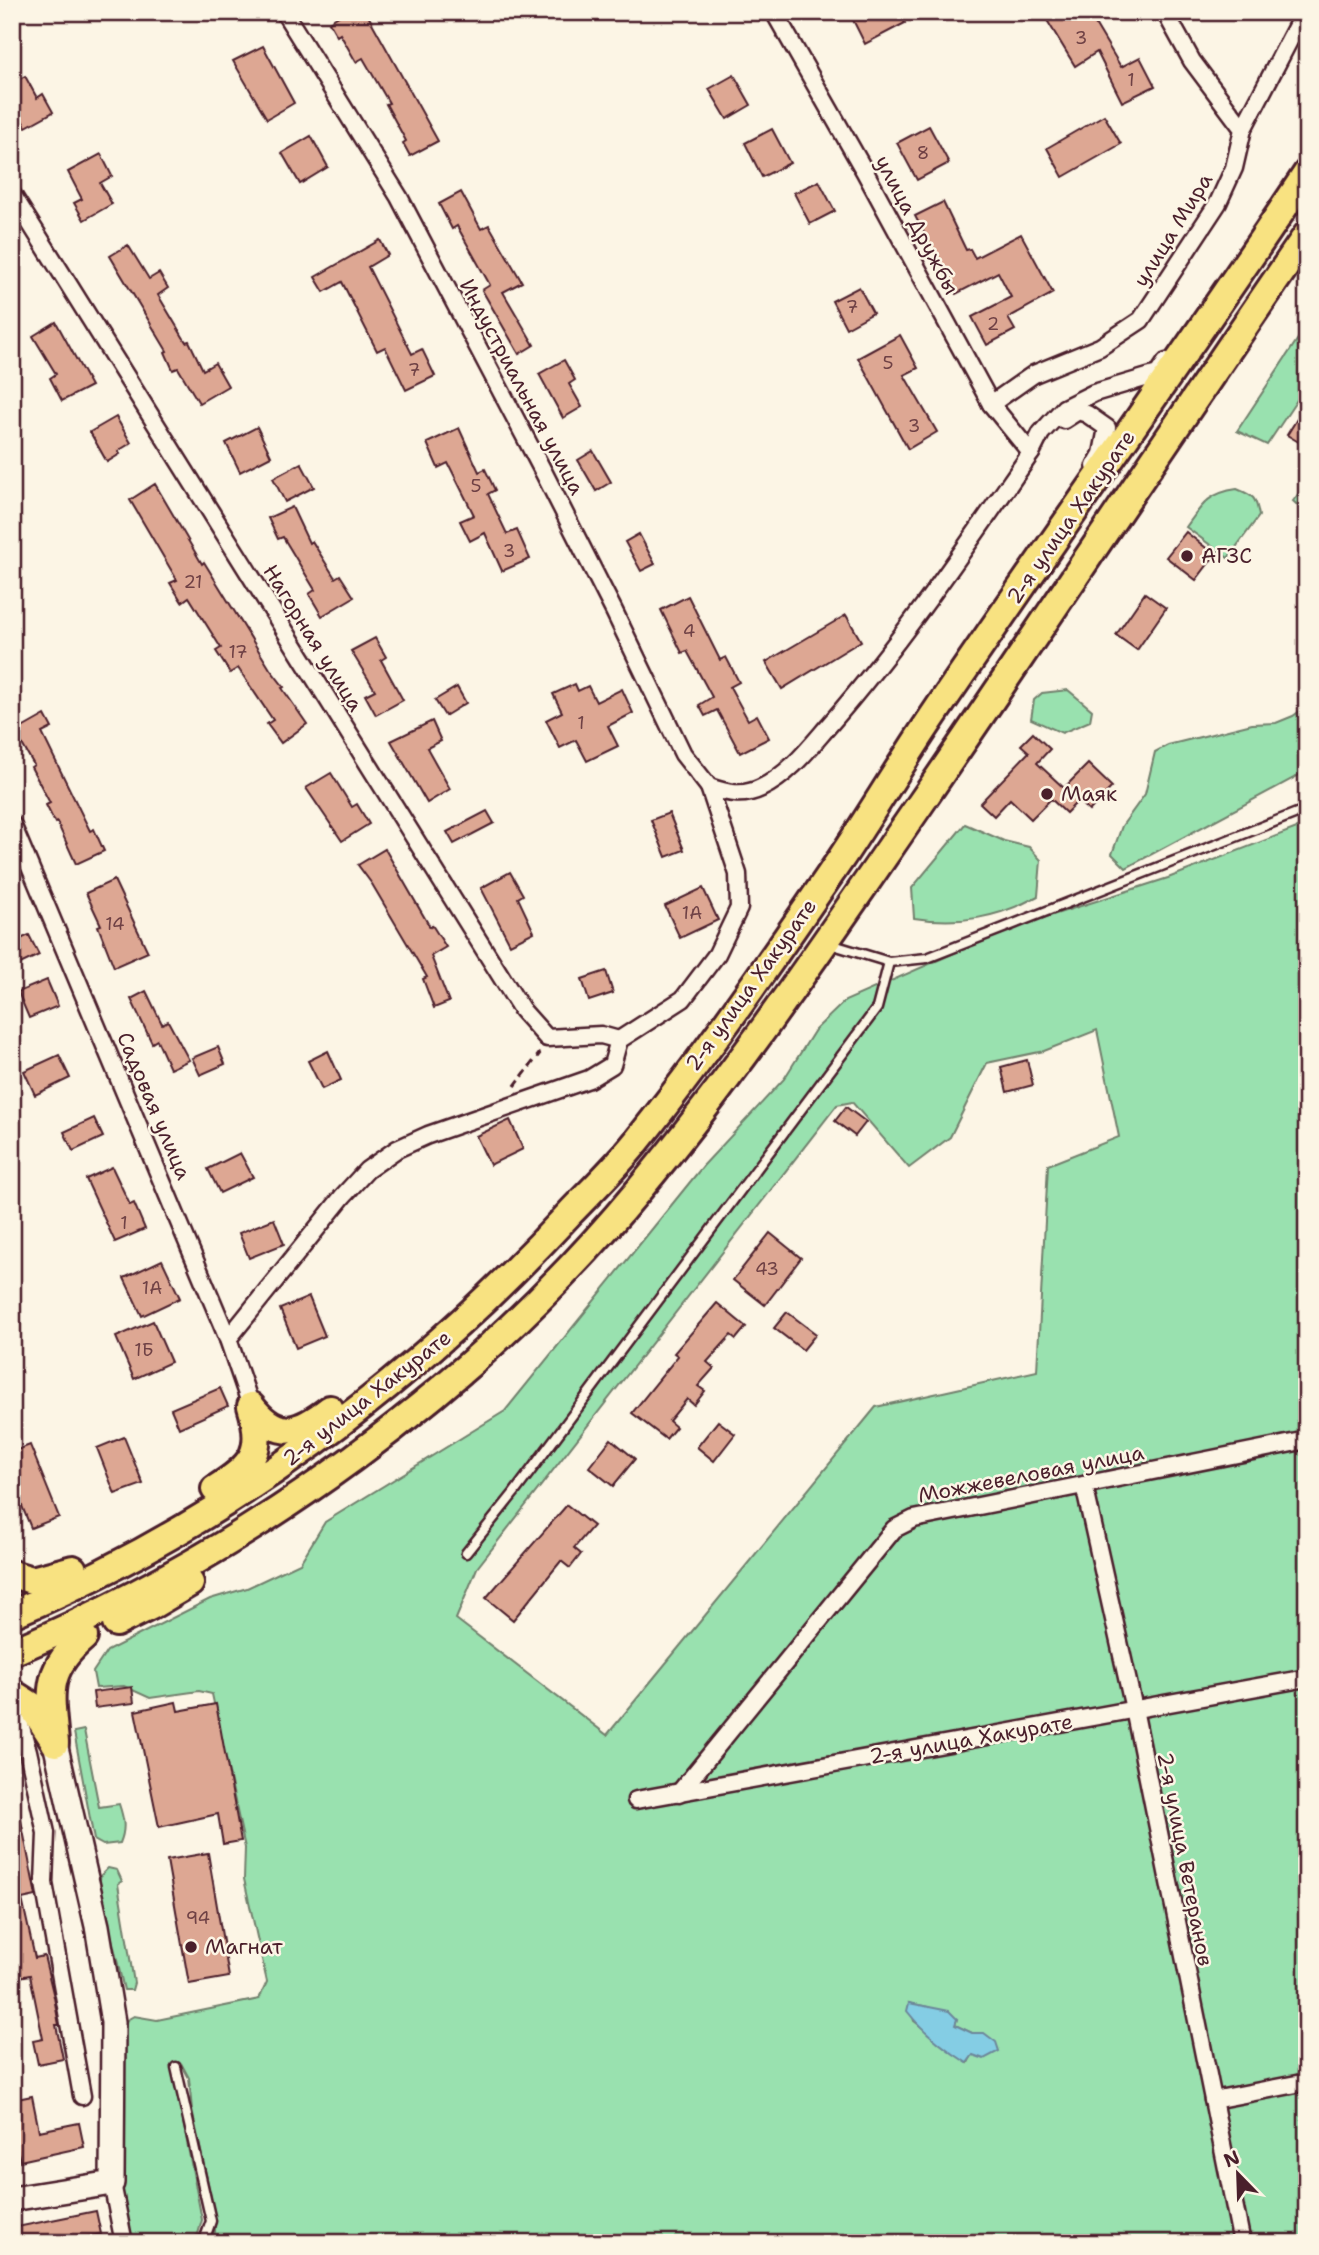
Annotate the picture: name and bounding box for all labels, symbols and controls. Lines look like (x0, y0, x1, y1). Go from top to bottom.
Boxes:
house number: 3 (1075, 26, 1087, 50)
house number: 1 (1127, 68, 1135, 92)
house number: 8 (917, 141, 929, 165)
street label: улица Дружбы (869, 150, 965, 300)
street label: улица Мира (1127, 168, 1219, 292)
street label: Индустриальная улица (453, 274, 591, 500)
house number: 7 (846, 295, 858, 319)
house number: 2 (987, 312, 999, 336)
house number: 5 (882, 351, 894, 375)
house number: 7 (408, 358, 420, 382)
house number: 3 (908, 414, 920, 438)
street label: 2-я улица Хакурате (1000, 425, 1142, 609)
house number: 5 (470, 474, 482, 498)
house number: 3 (503, 539, 515, 563)
place label: АГЗС (1201, 542, 1252, 570)
marker: АГЗС (1179, 548, 1195, 564)
street label: Нагорная улица (257, 559, 369, 717)
house number: 21 (183, 570, 203, 594)
house number: 4 (683, 619, 695, 643)
house number: 17 (228, 640, 248, 664)
house number: 1 (577, 711, 585, 735)
place label: Маяк (1061, 780, 1117, 808)
marker: Маяк (1039, 786, 1055, 802)
street label: 2-я улица Хакурате (679, 893, 823, 1077)
house number: 1А (682, 901, 702, 925)
house number: 14 (105, 912, 125, 936)
street label: Садовая улица (110, 1028, 198, 1184)
house number: 1 (120, 1211, 128, 1235)
house number: 43 (755, 1257, 779, 1281)
house number: 1А (142, 1276, 162, 1300)
street label: 2-я улица Хакурате (277, 1324, 457, 1472)
house number: 1Б (134, 1338, 154, 1362)
street label: Можжевеловая улица (916, 1438, 1146, 1510)
street label: 2-я улица Хакурате (867, 1707, 1075, 1771)
street label: 2-я улица Ветеранов (1151, 1750, 1219, 1968)
house number: 94 (186, 1906, 210, 1930)
place label: Магнат (205, 1933, 283, 1961)
marker: Магнат (183, 1939, 199, 1955)
north arrow (1204, 2140, 1274, 2210)
text: N (1220, 2144, 1243, 2173)

